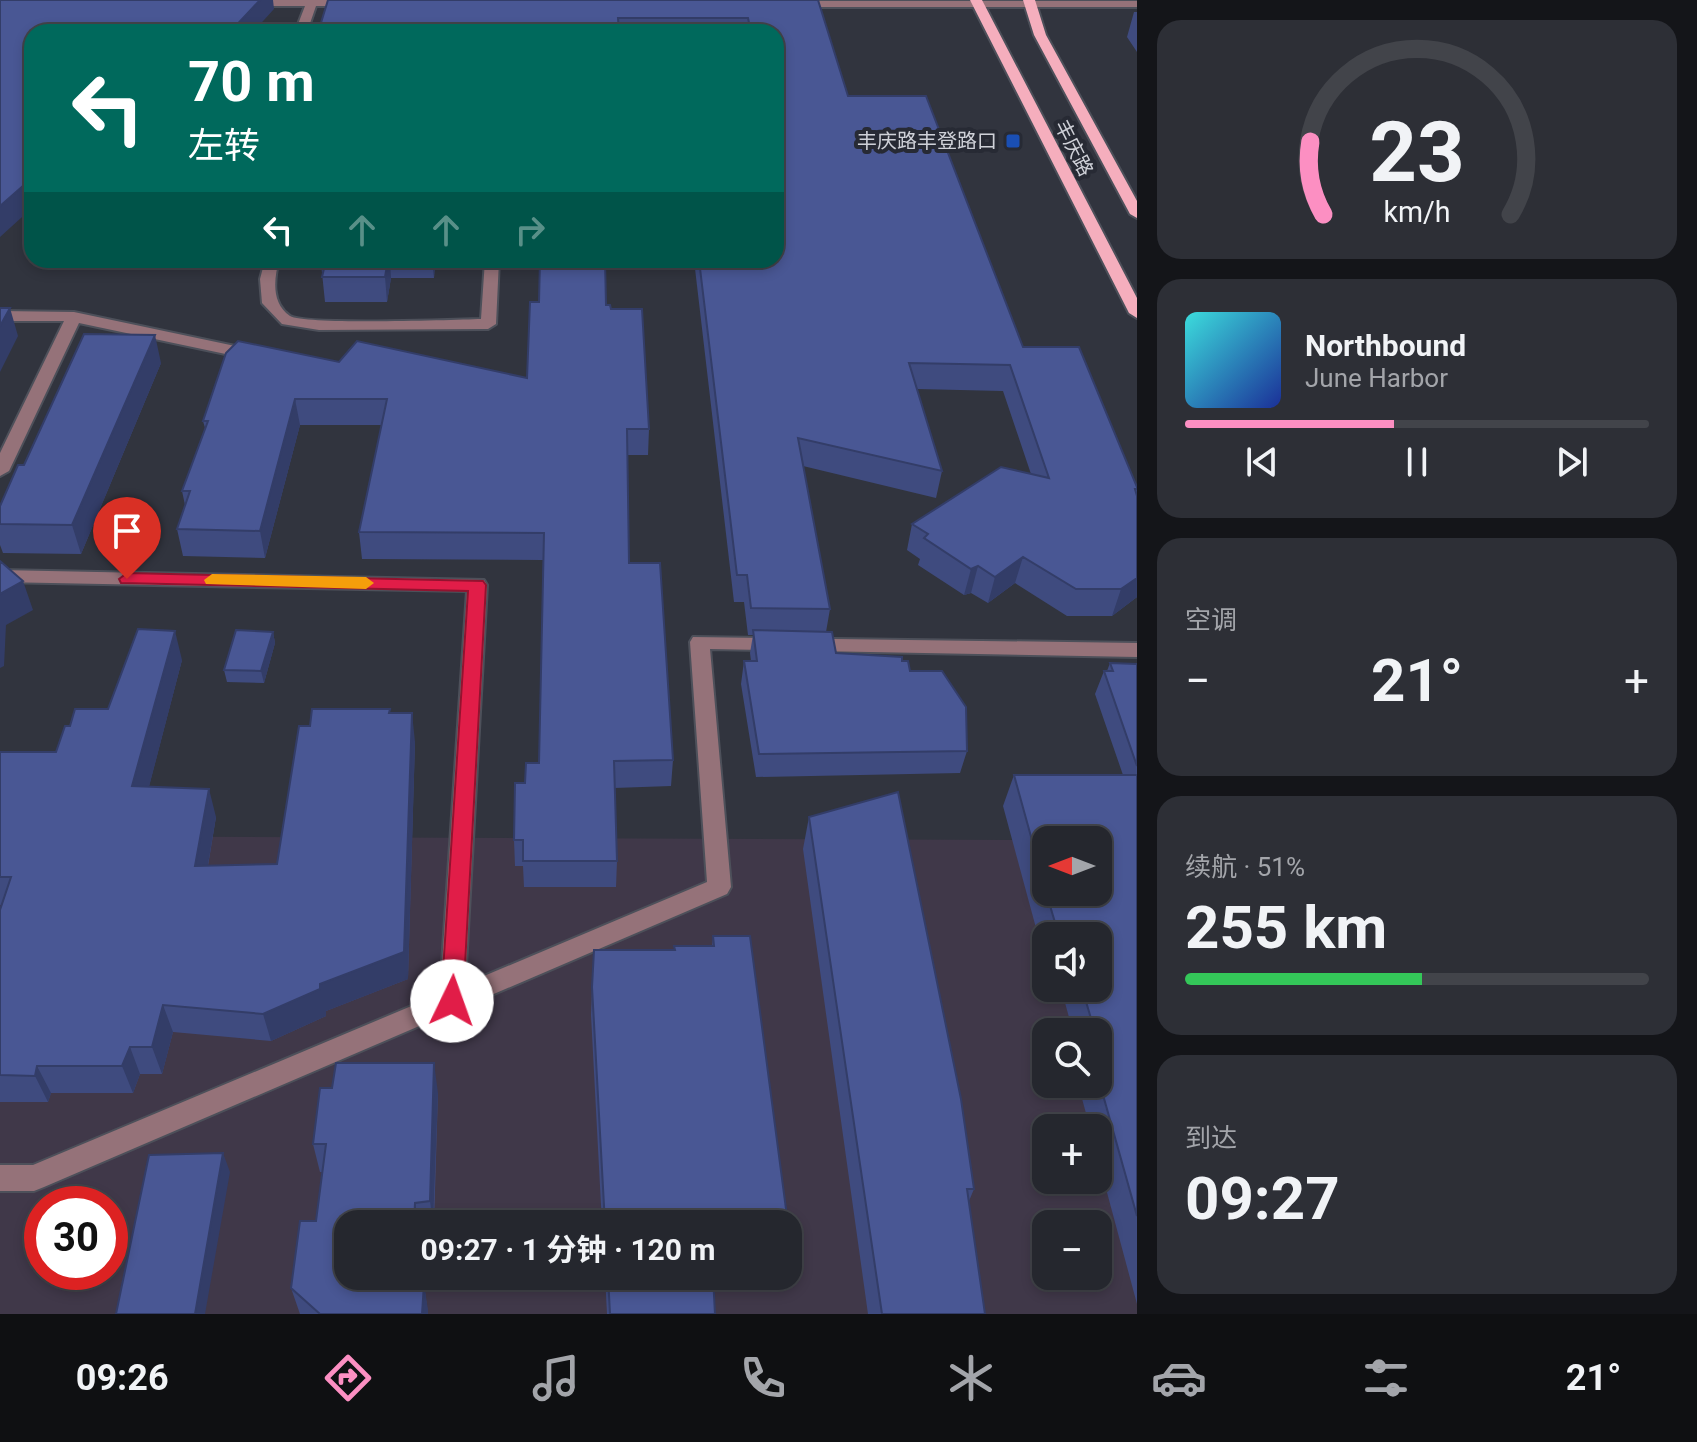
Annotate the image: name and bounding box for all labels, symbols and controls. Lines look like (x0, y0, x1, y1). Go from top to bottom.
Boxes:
text: 70 m (188, 49, 315, 115)
icon: left (56, 56, 160, 160)
text: 23 (1369, 104, 1465, 201)
street label: 丰庆路 (1050, 116, 1098, 180)
text: 左转 (188, 125, 260, 167)
place label: 丰庆路丰登路口 (857, 129, 997, 153)
marker: 丰庆路丰登路口 (1004, 132, 1022, 150)
text: km/h (1383, 196, 1451, 230)
icon: left (256, 208, 300, 252)
icon: ahead (340, 208, 384, 252)
icon: ahead (424, 208, 468, 252)
icon: right (508, 208, 552, 252)
text: Northbound (1305, 328, 1466, 363)
text: June Harbor (1305, 363, 1448, 393)
icon: previous (1240, 440, 1284, 484)
icon: pause (1395, 440, 1439, 484)
icon: next (1550, 440, 1594, 484)
pin (93, 497, 161, 579)
icon: arrive (105, 509, 149, 553)
text: 空调 (1185, 605, 1237, 635)
text: 21° (1371, 645, 1463, 716)
text: − (1185, 655, 1210, 707)
text: + (1624, 655, 1649, 707)
north arrow (1032, 826, 1112, 906)
map controls (1032, 826, 1112, 1290)
text: 续航 · 51% (1185, 852, 1305, 882)
text: 255 km (1185, 892, 1387, 963)
button: sound (1032, 922, 1112, 1002)
position arrow (410, 959, 494, 1043)
button: search (1032, 1018, 1112, 1098)
button: + (1032, 1114, 1112, 1194)
text: 到达 (1185, 1123, 1237, 1153)
text: 09:27 (1185, 1163, 1340, 1234)
speed limit sign: 30 (24, 1186, 128, 1290)
button: − (1032, 1210, 1112, 1290)
text: 09:27 · 1 分钟 · 120 m (421, 1232, 715, 1267)
icon: directions (320, 1350, 376, 1406)
icon: music (528, 1350, 584, 1406)
icon: phone (735, 1350, 791, 1406)
icon: climate (943, 1350, 999, 1406)
icon: car (1151, 1350, 1207, 1406)
icon: filters (1358, 1350, 1414, 1406)
text: 09:26 (76, 1357, 169, 1399)
text: 21° (1566, 1357, 1621, 1399)

